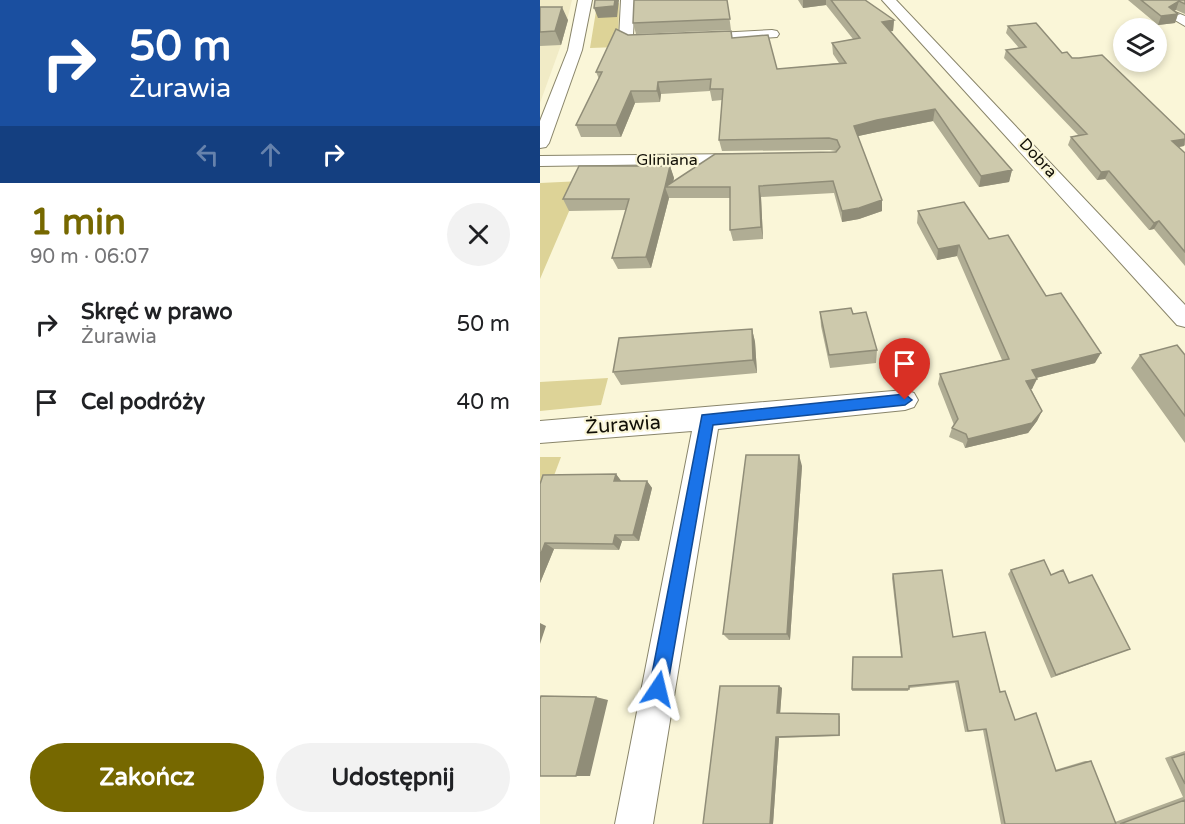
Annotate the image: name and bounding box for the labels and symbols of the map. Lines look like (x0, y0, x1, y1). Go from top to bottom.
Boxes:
street label: Dobra (1015, 134, 1061, 182)
street label: Gliniana (636, 150, 698, 170)
pin (879, 338, 930, 400)
street label: Żurawia (584, 410, 662, 440)
position arrow (626, 657, 690, 721)

